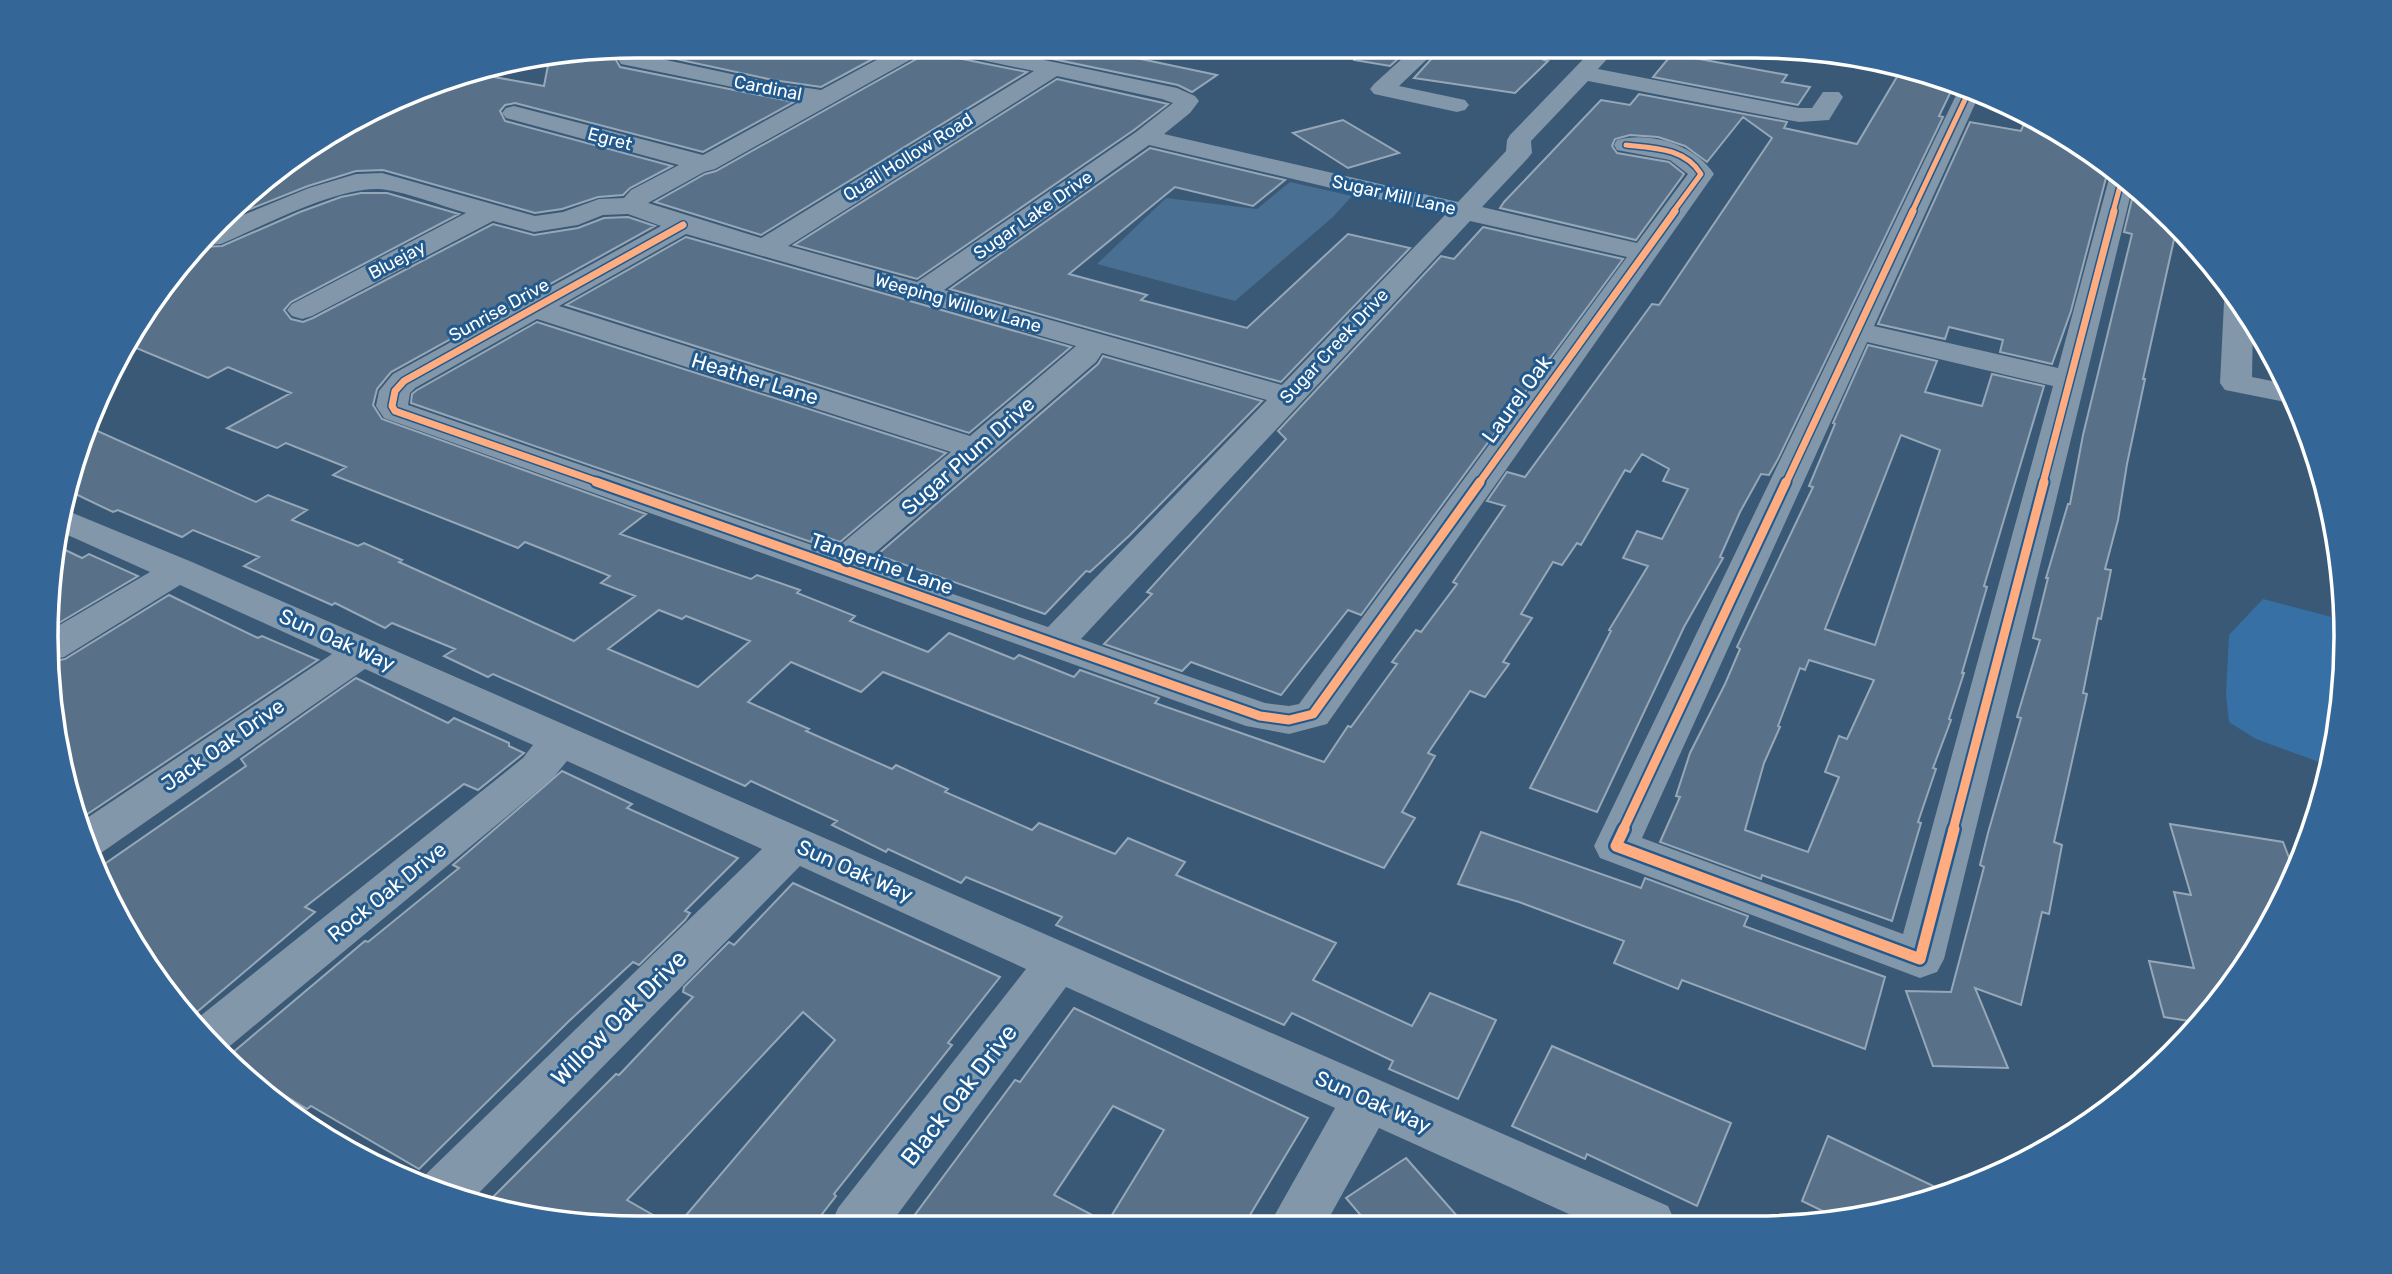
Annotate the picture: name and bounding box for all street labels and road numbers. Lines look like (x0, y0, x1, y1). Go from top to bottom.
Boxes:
street label: Cardinal (732, 71, 804, 105)
street label: Quail Hollow Road (839, 108, 977, 206)
street label: Egret (585, 123, 635, 155)
street label: Sugar Lake Drive (969, 166, 1097, 264)
street label: Sugar Mill Lane (1330, 170, 1458, 220)
street label: Bluejay (365, 236, 429, 284)
street label: Weeping Willow Lane (872, 269, 1044, 337)
street label: Sunrise Drive (445, 273, 553, 347)
street label: Sugar Creek Drive (1275, 284, 1393, 408)
street label: Heather Lane (689, 347, 822, 410)
street label: Laurel Oak (1476, 350, 1557, 448)
street label: Sugar Plum Drive (896, 391, 1039, 520)
street label: Tangerine Lane (807, 527, 957, 600)
street label: Sun Oak Way (275, 603, 399, 676)
street label: Jack Oak Drive (156, 693, 289, 796)
street label: Sun Oak Way (793, 834, 917, 907)
street label: Rock Oak Drive (322, 836, 451, 947)
street label: Willow Oak Drive (545, 944, 693, 1092)
street label: Black Oak Drive (895, 1019, 1023, 1171)
street label: Sun Oak Way (1311, 1065, 1435, 1138)

